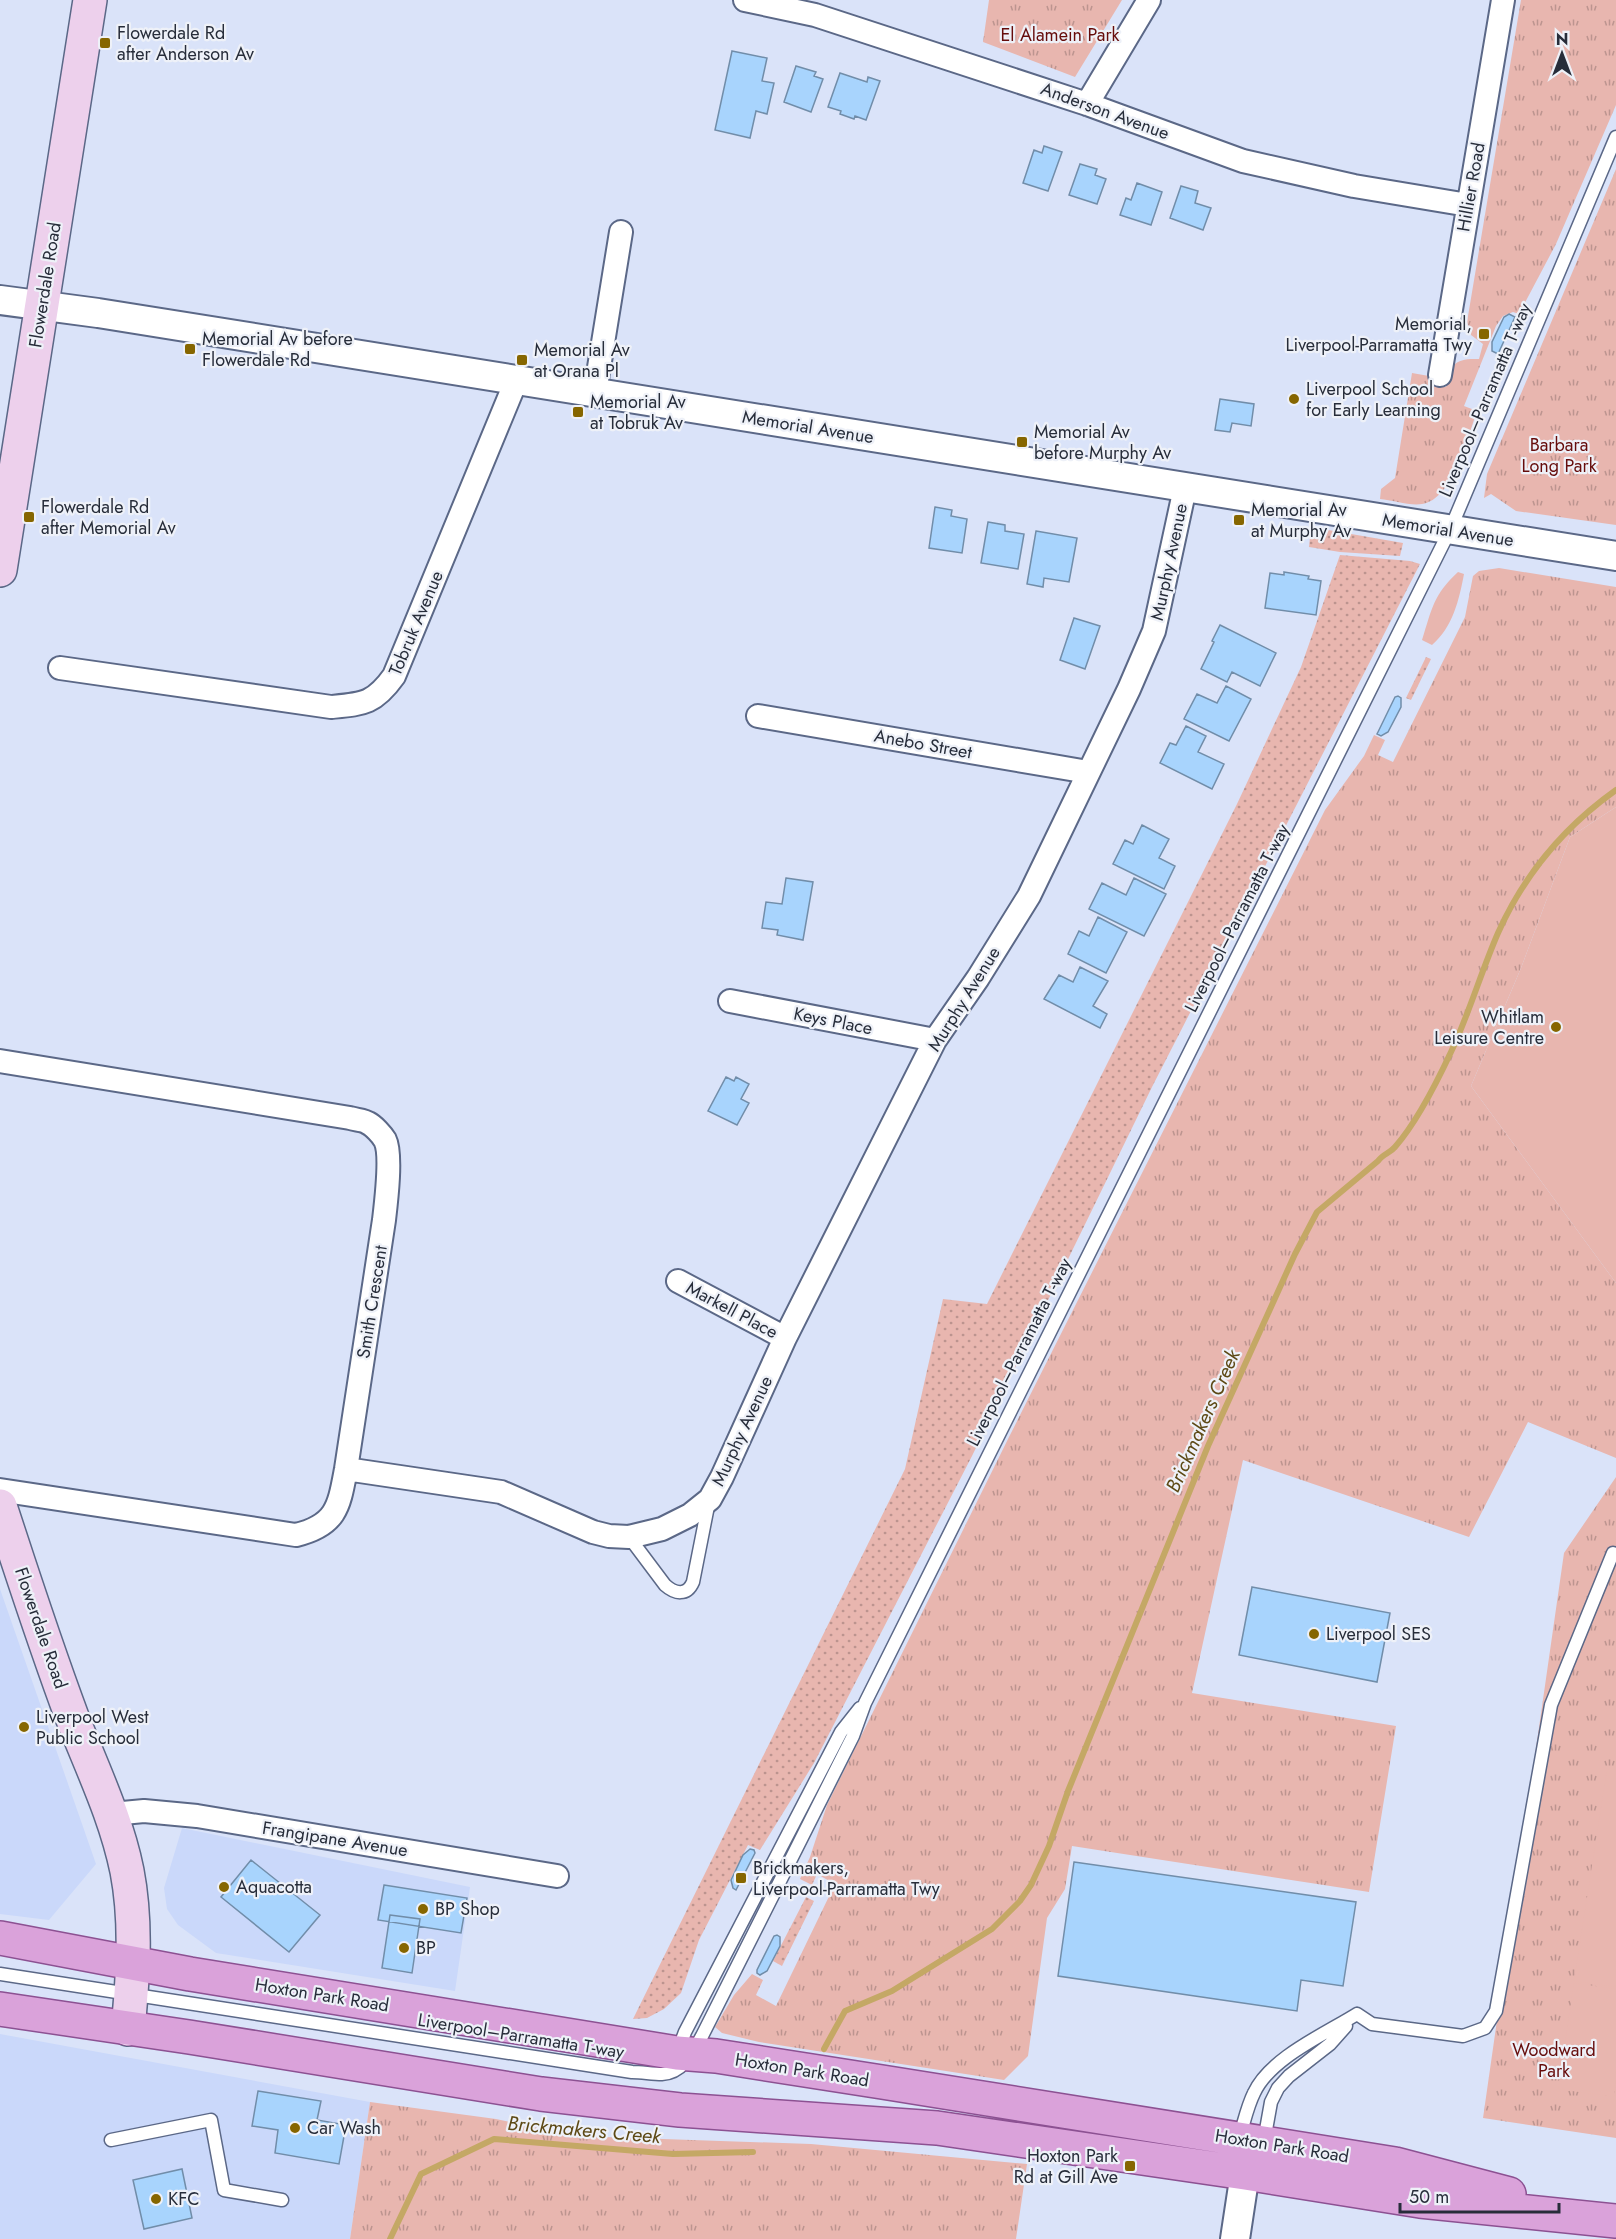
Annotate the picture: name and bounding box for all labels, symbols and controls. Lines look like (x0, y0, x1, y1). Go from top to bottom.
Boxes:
place label: Flowerdale Rd after Anderson Av (117, 20, 254, 67)
park label: El Alamein Park (1000, 22, 1120, 48)
north arrow (1532, 24, 1592, 84)
text: N (1556, 28, 1568, 51)
marker: Flowerdale Rd after Anderson Av (98, 36, 112, 50)
street label: Anderson Avenue (1037, 76, 1173, 146)
street label: Hillier Road (1450, 140, 1492, 234)
street label: Flowerdale Road (22, 220, 68, 350)
street label: Liverpool–Parramatta T-way (1432, 299, 1538, 501)
place label: Memorial, Liverpool-Parramatta Twy (1285, 311, 1472, 358)
place label: Memorial Av before Flowerdale Rd (202, 326, 353, 373)
marker: Memorial, Liverpool-Parramatta Twy (1477, 327, 1491, 341)
place label: Memorial Av at Orana Pl (534, 337, 630, 384)
marker: Memorial Av before Flowerdale Rd (183, 342, 197, 356)
marker: Memorial Av at Orana Pl (515, 353, 529, 367)
place label: Liverpool School for Early Learning (1306, 376, 1441, 423)
place label: Memorial Av at Tobruk Av (590, 389, 686, 436)
marker: Liverpool School for Early Learning (1287, 392, 1301, 406)
street label: Memorial Avenue (740, 404, 876, 450)
marker: Memorial Av at Tobruk Av (571, 405, 585, 419)
place label: Memorial Av before Murphy Av (1034, 419, 1171, 466)
park label: Barbara Long Park (1521, 432, 1597, 479)
marker: Memorial Av before Murphy Av (1015, 435, 1029, 449)
place label: Flowerdale Rd after Memorial Av (41, 494, 176, 541)
place label: Memorial Av at Murphy Av (1251, 497, 1352, 544)
street label: Murphy Avenue (1144, 501, 1194, 623)
street label: Memorial Avenue (1380, 507, 1516, 553)
marker: Flowerdale Rd after Memorial Av (22, 510, 36, 524)
marker: Memorial Av at Murphy Av (1232, 513, 1246, 527)
street label: Tobruk Avenue (382, 567, 450, 679)
street label: Anebo Street (872, 723, 975, 766)
street label: Liverpool–Parramatta T-way (1178, 819, 1296, 1017)
street label: Murphy Avenue (921, 942, 1007, 1056)
street label: Keys Place (791, 1001, 875, 1041)
place label: Whitlam Leisure Centre (1434, 1004, 1544, 1051)
marker: Whitlam Leisure Centre (1549, 1020, 1563, 1034)
street label: Smith Crescent (350, 1243, 394, 1360)
street label: Liverpool–Parramatta T-way (960, 1253, 1078, 1451)
street label: Markell Place (682, 1275, 782, 1345)
water label: Brickmakers Creek (1159, 1344, 1248, 1497)
street label: Murphy Avenue (705, 1371, 779, 1491)
street label: Flowerdale Road (8, 1564, 74, 1692)
place label: Liverpool SES (1326, 1621, 1431, 1647)
marker: Liverpool SES (1307, 1627, 1321, 1641)
place label: Liverpool West Public School (36, 1704, 149, 1751)
marker: Liverpool West Public School (17, 1720, 31, 1734)
street label: Frangipane Avenue (260, 1815, 410, 1863)
place label: Brickmakers, Liverpool-Parramatta Twy (753, 1855, 940, 1902)
marker: Brickmakers, Liverpool-Parramatta Twy (734, 1871, 748, 1885)
place label: Aquacotta (236, 1874, 312, 1900)
marker: Aquacotta (217, 1880, 231, 1894)
place label: BP Shop (435, 1896, 500, 1922)
marker: BP Shop (416, 1902, 430, 1916)
place label: BP (416, 1935, 436, 1961)
marker: BP (397, 1941, 411, 1955)
street label: Hoxton Park Road (253, 1972, 391, 2018)
street label: Liverpool–Parramatta T-way (416, 2007, 626, 2065)
park label: Woodward Park (1512, 2037, 1596, 2084)
street label: Hoxton Park Road (733, 2047, 871, 2093)
water label: Brickmakers Creek (506, 2109, 663, 2151)
place label: Car Wash (307, 2115, 381, 2141)
marker: Car Wash (288, 2121, 302, 2135)
street label: Hoxton Park Road (1213, 2123, 1351, 2169)
place label: Hoxton Park Rd at Gill Ave (1014, 2143, 1118, 2190)
marker: Hoxton Park Rd at Gill Ave (1123, 2159, 1137, 2173)
scale bar (1400, 2176, 1559, 2214)
text: 50 m (1409, 2184, 1449, 2210)
place label: KFC (168, 2186, 200, 2212)
marker: KFC (149, 2192, 163, 2206)

